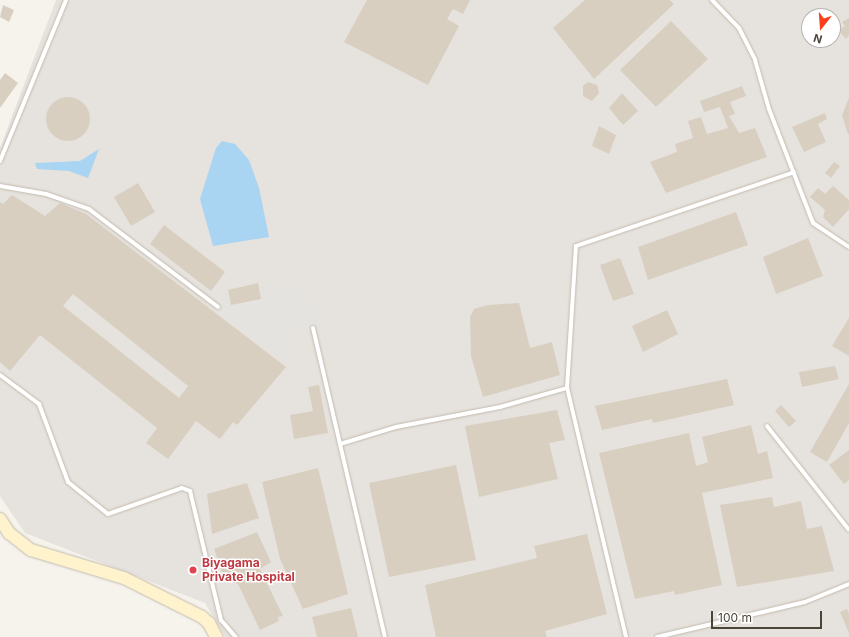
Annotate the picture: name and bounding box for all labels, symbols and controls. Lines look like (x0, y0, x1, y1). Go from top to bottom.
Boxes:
north arrow (801, 8, 841, 48)
text: N (812, 31, 824, 46)
place label: Biyagama Private Hospital (202, 556, 295, 584)
marker: Biyagama Private Hospital (187, 564, 199, 576)
scale bar (713, 603, 824, 629)
text: 100 m (718, 610, 752, 625)

